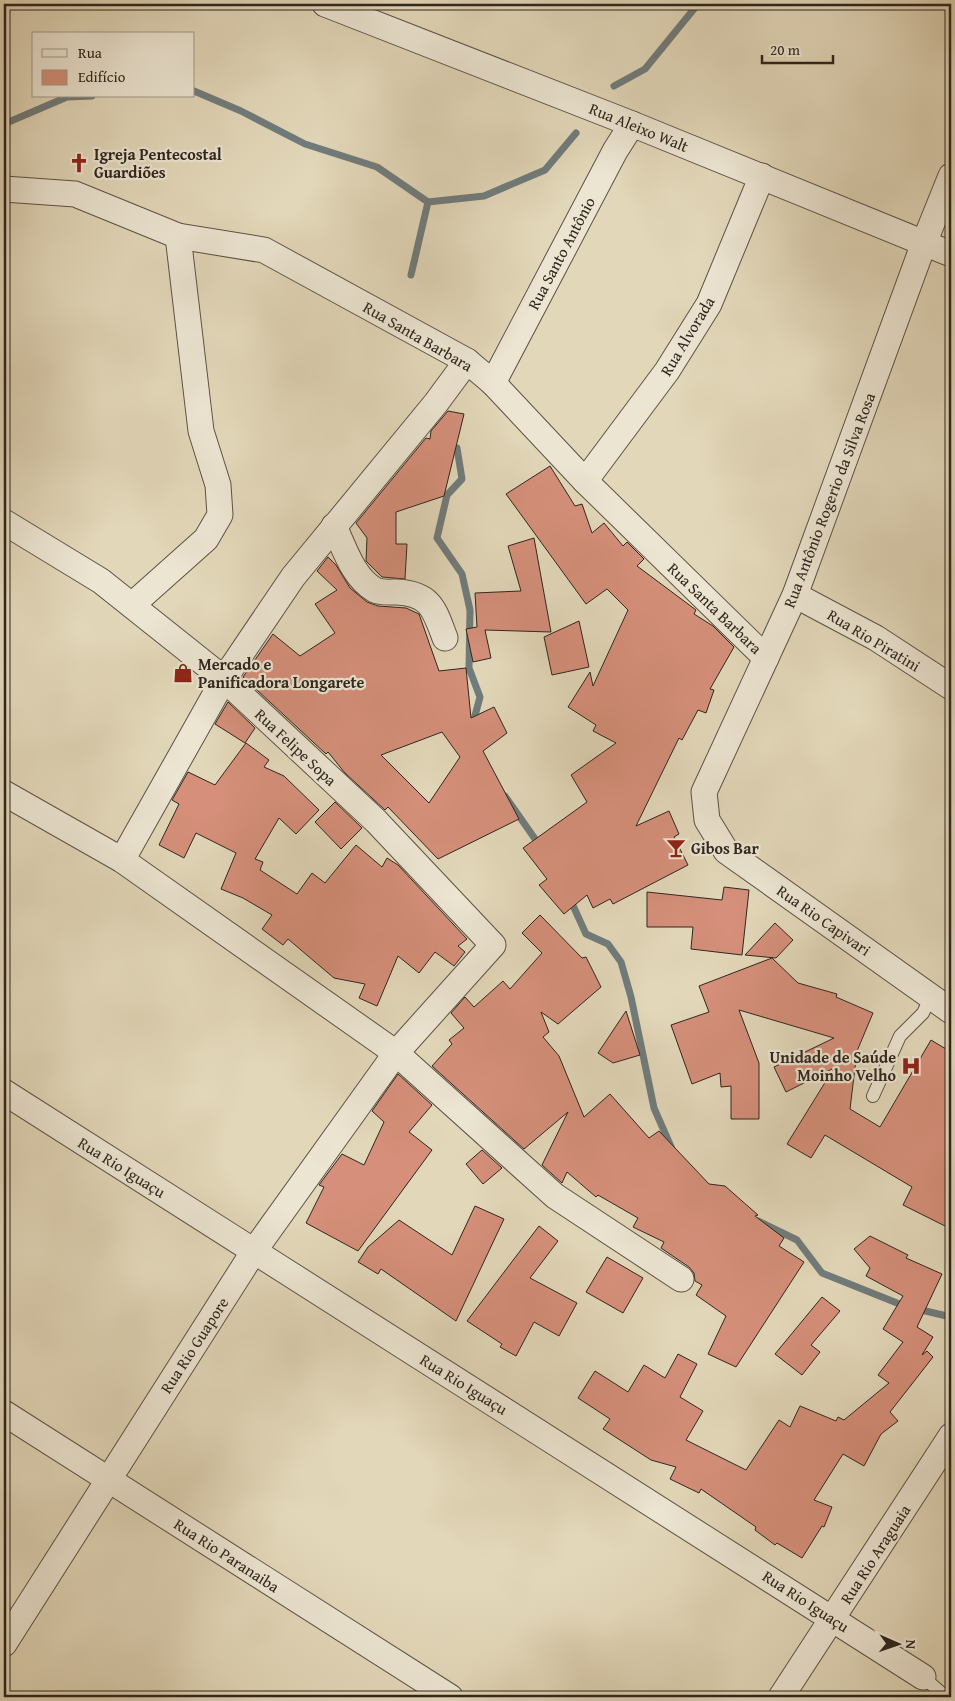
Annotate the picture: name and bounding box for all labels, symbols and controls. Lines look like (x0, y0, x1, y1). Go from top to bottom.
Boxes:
legend (32, 32, 195, 98)
scale bar (762, 32, 834, 64)
text: 20 m (770, 39, 801, 60)
text: Rua (78, 42, 102, 63)
text: Edifício (78, 66, 126, 87)
street label: Rua Aleixo Walt (586, 96, 693, 158)
place label: Igreja Pentecostal Guardiões (94, 142, 222, 184)
church icon: Igreja Pentecostal Guardiões (68, 152, 90, 174)
street label: Rua Santo Antônio (521, 192, 601, 314)
street label: Rua Alvorada (654, 291, 720, 380)
street label: Rua Santa Barbara (359, 295, 478, 377)
street label: Rua Antônio Rogerio da Silva Rosa (777, 389, 881, 611)
street label: Rua Santa Barbara (662, 557, 768, 660)
street label: Rua Rio Piratini (823, 603, 926, 678)
place label: Mercado e Panificadora Longarete (198, 652, 365, 694)
shop icon: Mercado e Panificadora Longarete (172, 662, 194, 684)
street label: Rua Felipe Sopa (250, 703, 343, 792)
place label: Gibos Bar (691, 836, 759, 860)
bar icon: Gibos Bar (665, 837, 687, 859)
street label: Rua Rio Capivari (772, 879, 876, 962)
place label: Unidade de Saúde Moinho Velho (769, 1045, 896, 1087)
hospital icon: Unidade de Saúde Moinho Velho (900, 1055, 922, 1077)
street label: Rua Rio Iguaçu (74, 1131, 171, 1204)
street label: Rua Rio Guapore (154, 1292, 234, 1398)
street label: Rua Rio Iguaçu (416, 1348, 513, 1421)
street label: Rua Rio Araguaia (834, 1499, 916, 1608)
street label: Rua Rio Paranaiba (170, 1512, 285, 1598)
street label: Rua Rio Iguaçu (758, 1564, 854, 1638)
north arrow (872, 1618, 922, 1668)
text: N (901, 1639, 921, 1650)

